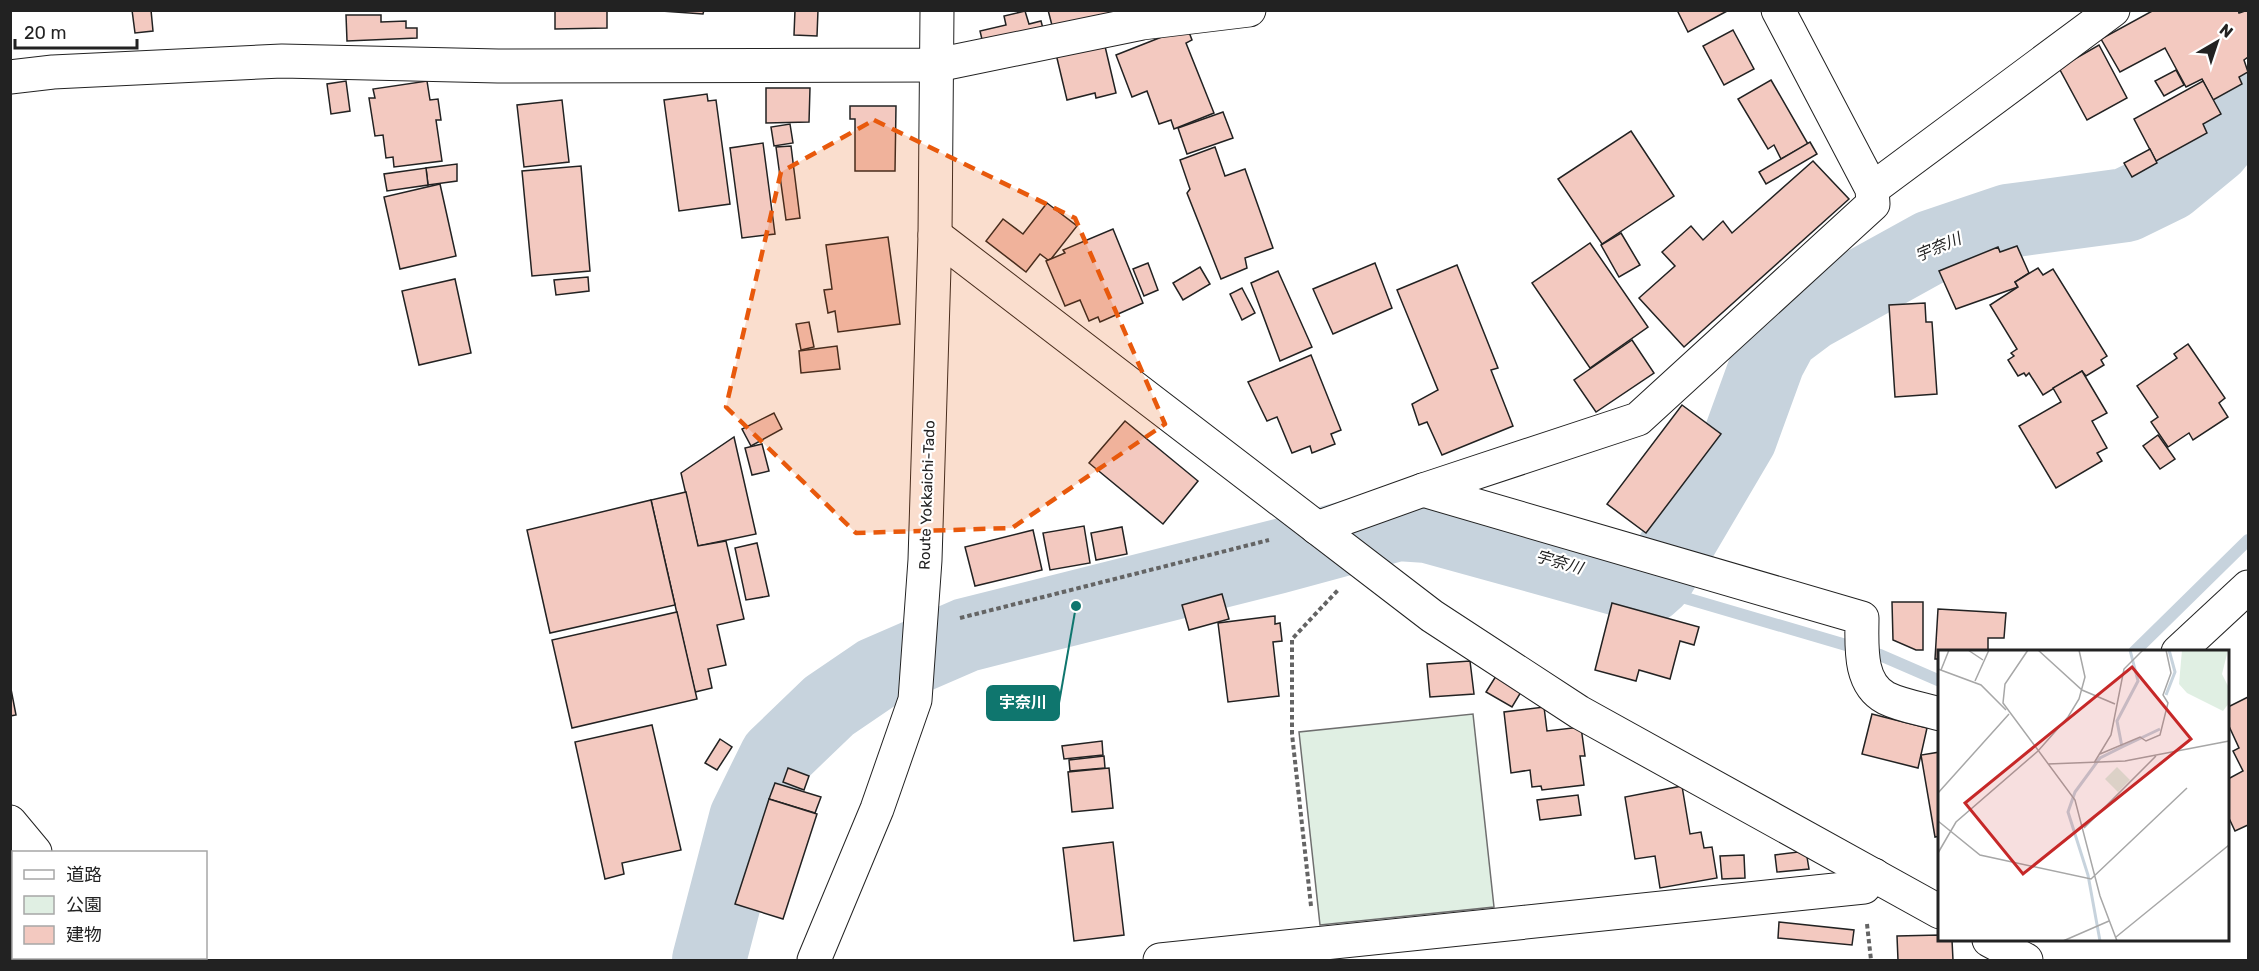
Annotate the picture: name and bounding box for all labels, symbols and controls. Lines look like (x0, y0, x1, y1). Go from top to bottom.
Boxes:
scale bar (15, 12, 136, 50)
north arrow (2187, 12, 2247, 72)
text: N (2216, 20, 2237, 42)
text: 20 m (24, 22, 66, 44)
water label: 宇奈川 (1912, 228, 1966, 265)
street label: Route Yokkaichi-Tado (915, 420, 939, 570)
water label: 宇奈川 (1533, 546, 1587, 578)
inset map (1938, 650, 2229, 941)
callout: 宇奈川 (987, 686, 1059, 720)
text: 宇奈川 (999, 693, 1047, 712)
legend (12, 851, 207, 959)
text: 道路 (66, 864, 102, 886)
text: 公園 (66, 894, 102, 916)
text: 建物 (66, 924, 102, 946)

